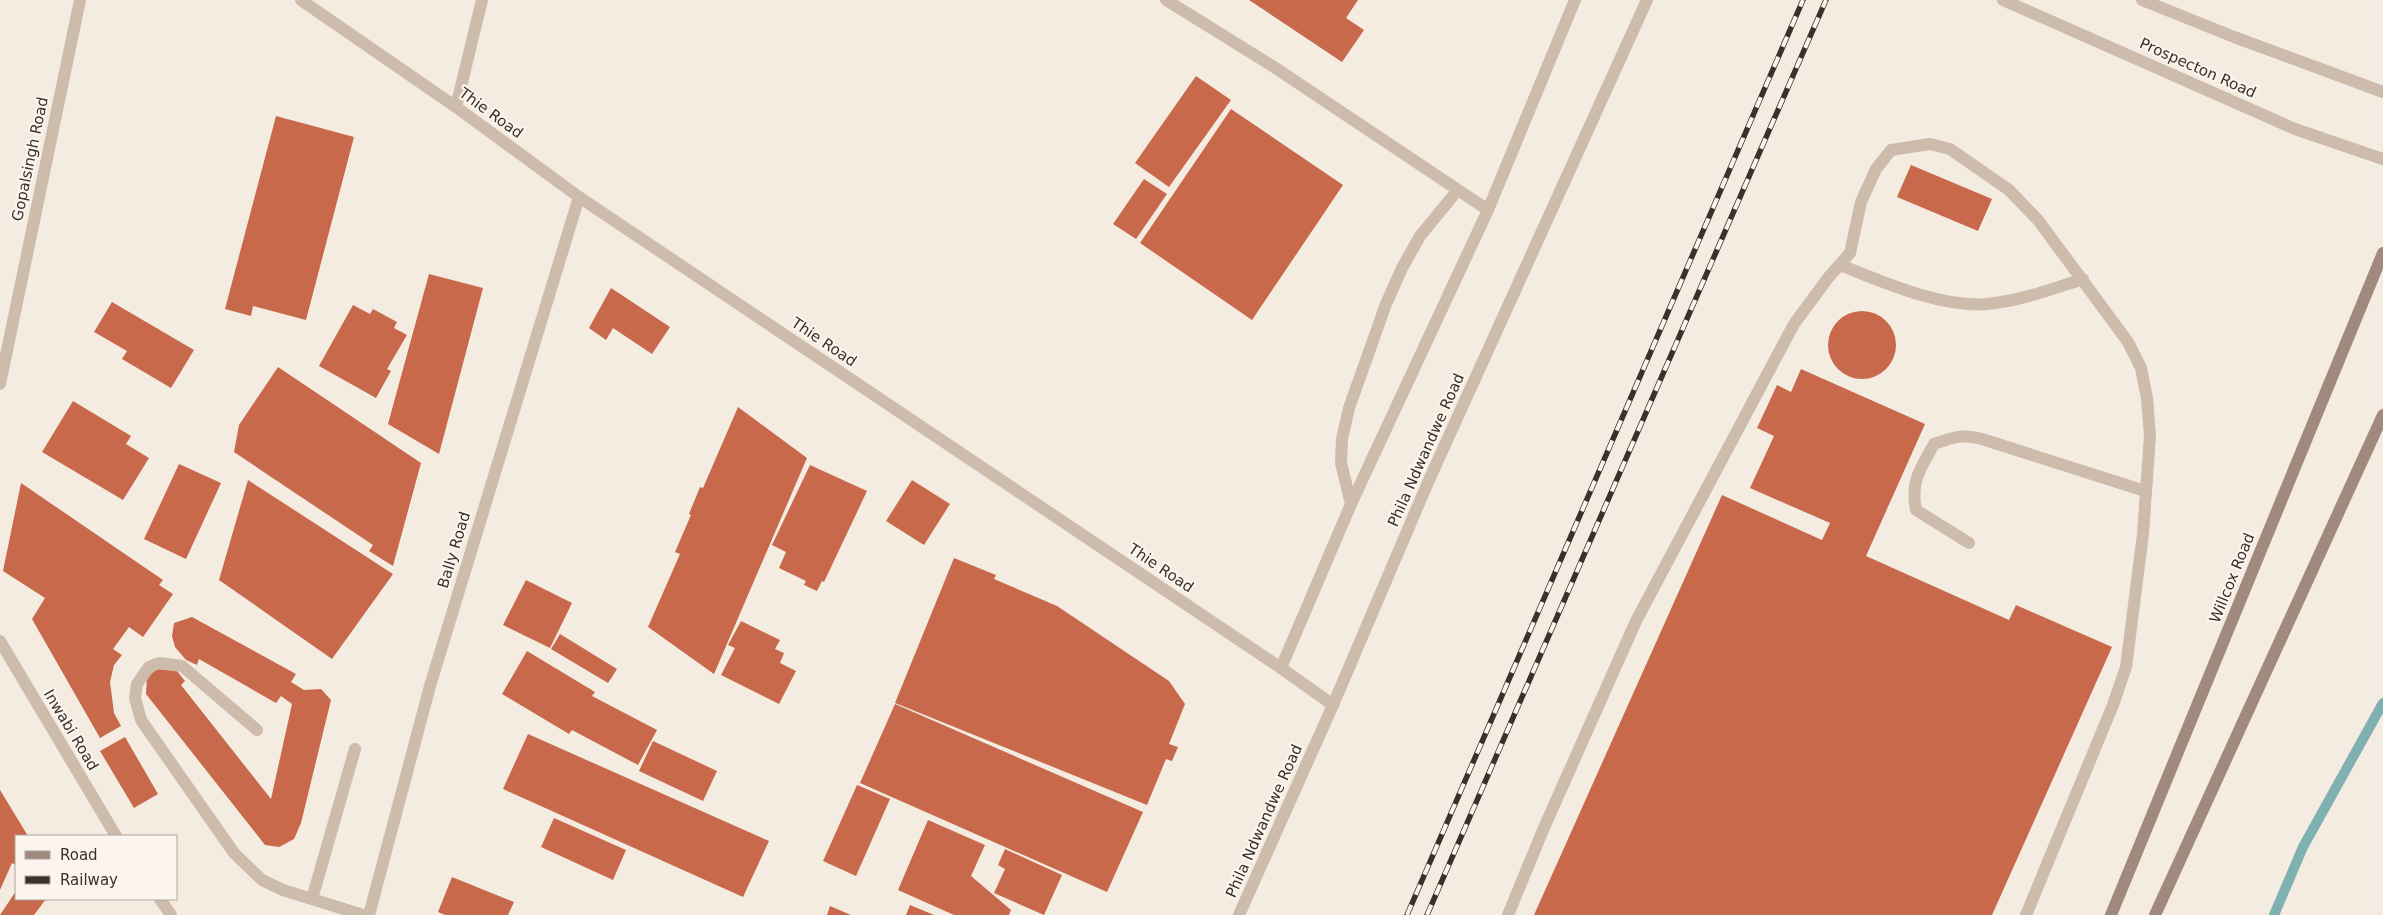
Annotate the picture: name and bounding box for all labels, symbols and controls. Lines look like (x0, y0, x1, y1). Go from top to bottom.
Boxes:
street label: Prospecton Road (2137, 34, 2259, 102)
street label: Thie Road (455, 83, 526, 142)
street label: Gopalsingh Road (8, 95, 52, 223)
street label: Thie Road (787, 313, 860, 370)
street label: Phila Ndwandwe Road (1384, 371, 1468, 529)
street label: Bally Road (434, 510, 474, 590)
street label: Willcox Road (2206, 530, 2258, 626)
street label: Thie Road (1124, 539, 1197, 596)
street label: Inwabi Road (40, 686, 102, 774)
street label: Phila Ndwandwe Road (1222, 742, 1306, 900)
legend (15, 835, 178, 900)
text: Road (60, 846, 98, 864)
text: Railway (60, 871, 118, 889)

